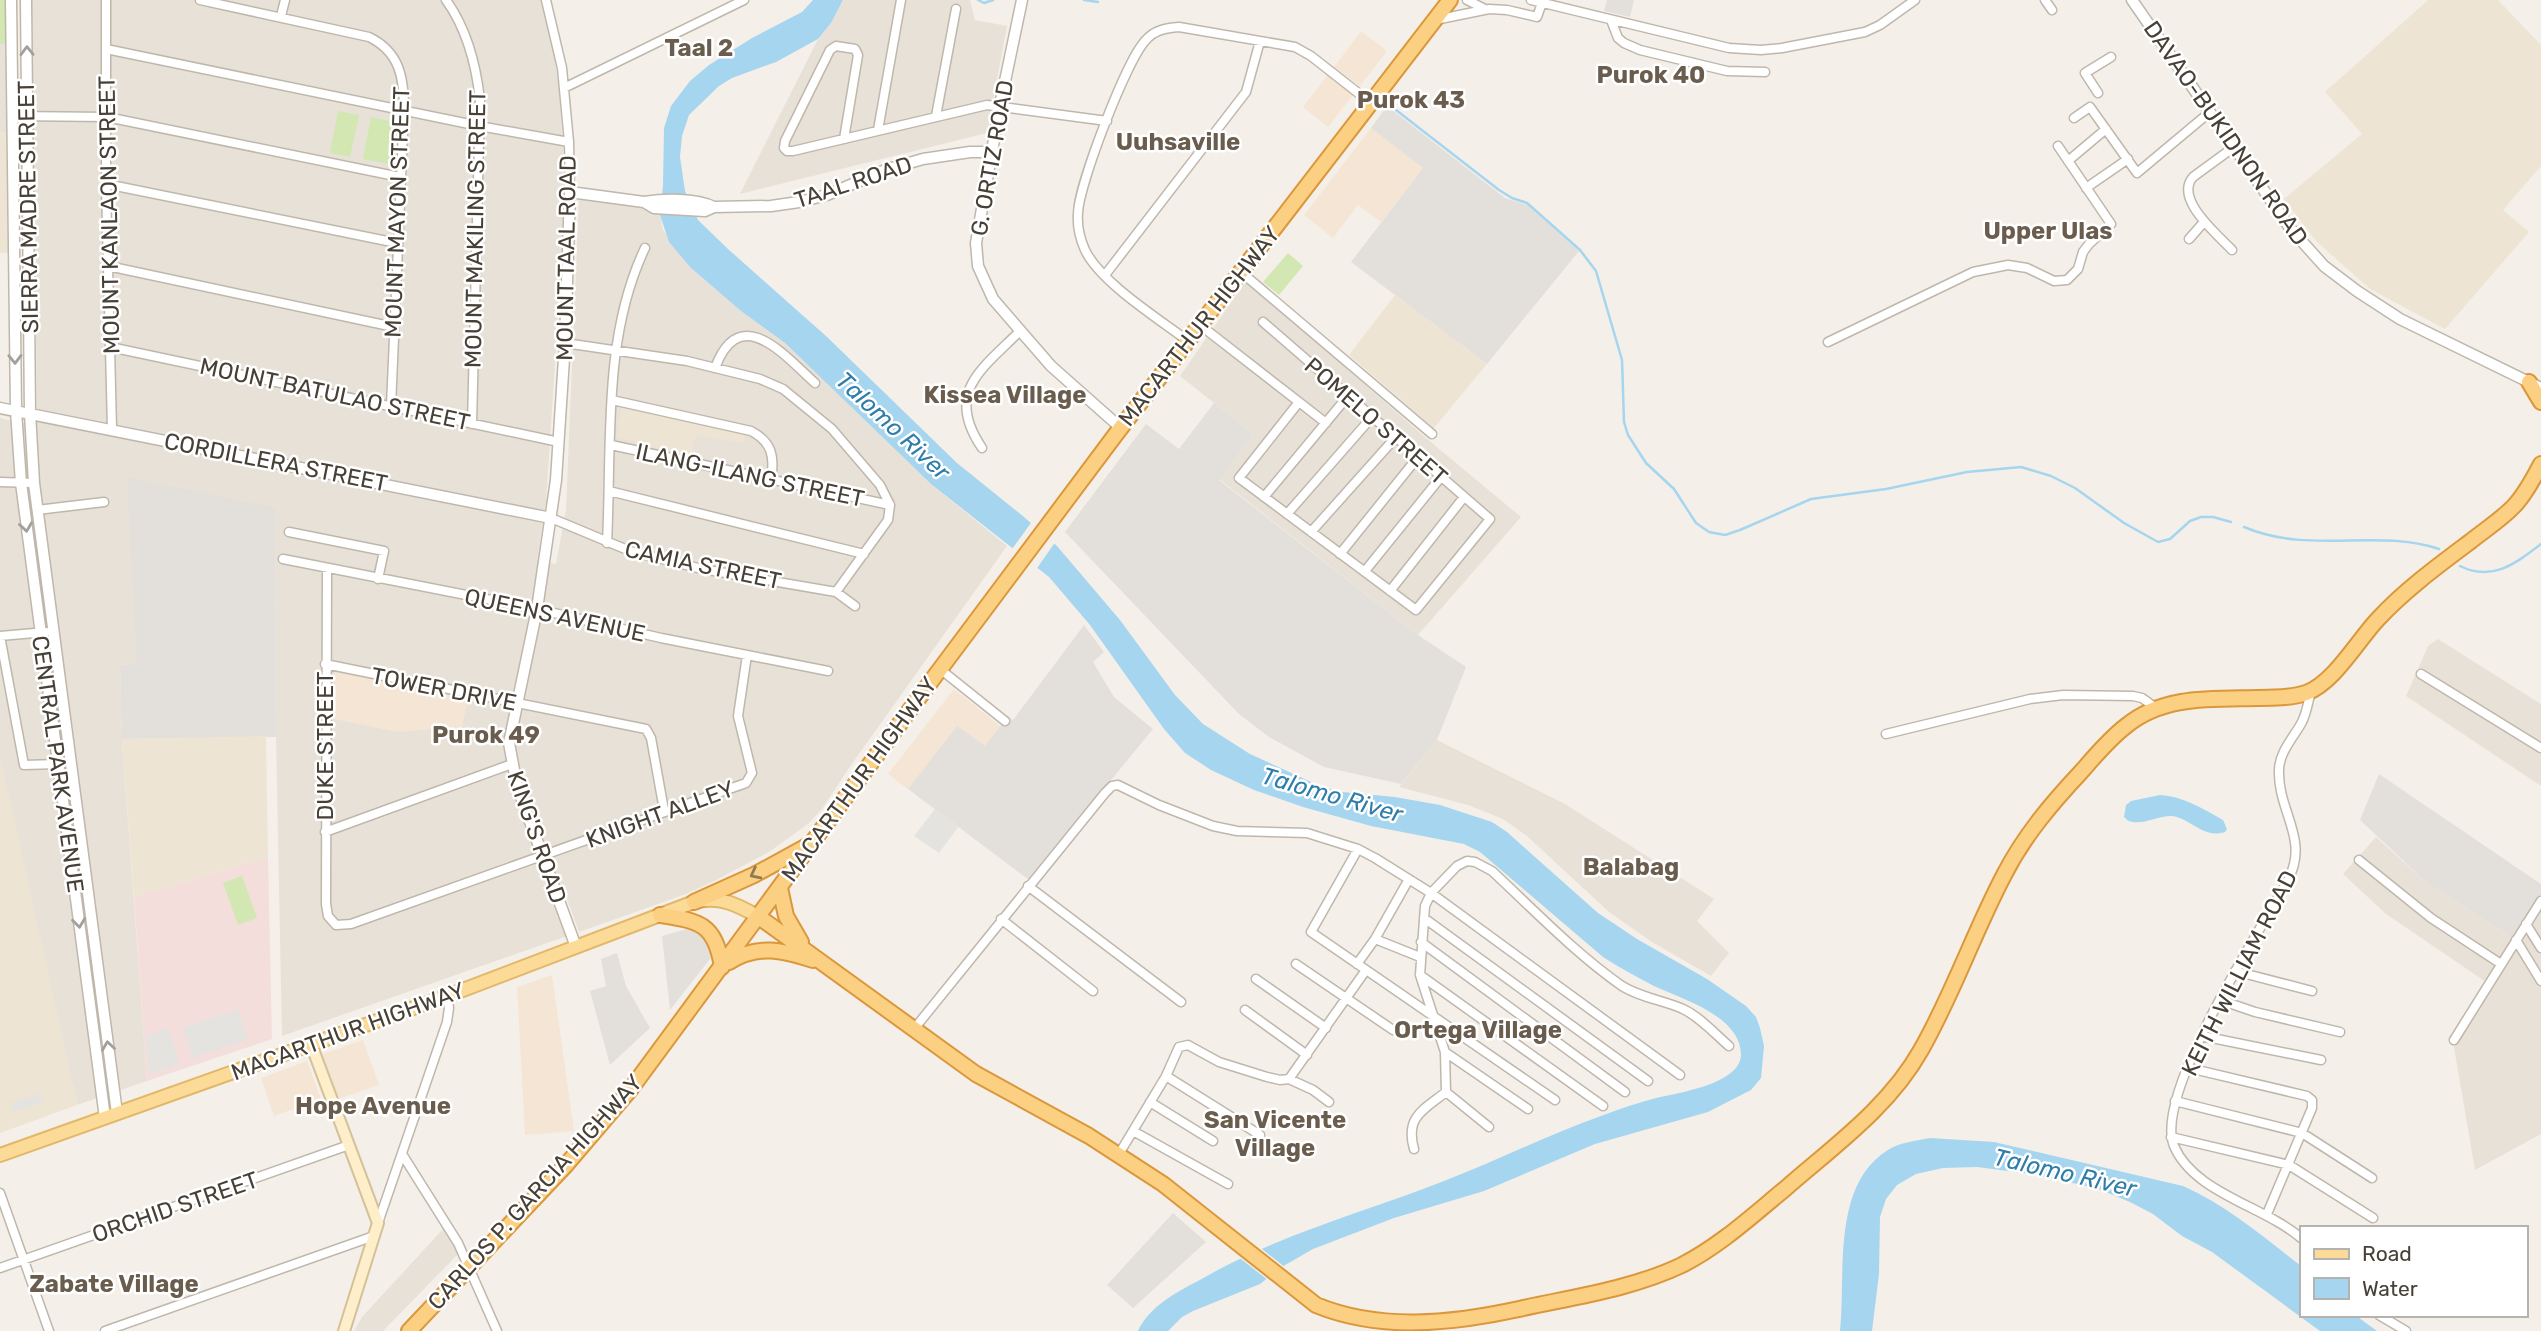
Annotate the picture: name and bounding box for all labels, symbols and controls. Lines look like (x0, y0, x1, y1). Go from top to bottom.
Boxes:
street label: DAVAO-BUKIDNON ROAD (2138, 15, 2314, 251)
district label: Taal 2 (665, 34, 733, 62)
one-way arrow (19, 45, 35, 56)
district label: Purok 40 (1597, 61, 1705, 89)
street label: MOUNT KANLAON STREET (93, 76, 125, 354)
street label: G. ORTIZ ROAD (965, 78, 1019, 238)
street label: SIERRA MADRE STREET (12, 80, 44, 334)
street label: MOUNT MAYON STREET (379, 86, 415, 338)
district label: Purok 43 (1357, 86, 1465, 114)
street label: MOUNT MAKILING STREET (459, 90, 491, 368)
district label: Uuhsaville (1116, 128, 1240, 156)
street label: TAAL ROAD (791, 150, 915, 214)
street label: MOUNT TAAL ROAD (550, 155, 582, 361)
district label: Upper Ulas (1983, 217, 2113, 245)
street label: MACARTHUR HIGHWAY (1112, 220, 1286, 432)
street label: POMELO STREET (1299, 351, 1453, 491)
street label: MOUNT BATULAO STREET (197, 352, 473, 436)
one-way arrow (7, 355, 23, 365)
water label: Talomo River (830, 366, 956, 486)
district label: Kissea Village (924, 381, 1086, 409)
street label: CORDILLERA STREET (162, 427, 390, 497)
street label: ILANG-ILANG STREET (633, 437, 867, 513)
one-way arrow (19, 521, 34, 533)
street label: CAMIA STREET (622, 535, 784, 595)
street label: QUEENS AVENUE (462, 582, 648, 648)
street label: CENTRAL PARK AVENUE (26, 634, 90, 894)
street label: TOWER DRIVE (369, 661, 519, 717)
street label: DUKE STREET (311, 671, 339, 821)
street label: MACARTHUR HIGHWAY (775, 671, 943, 887)
district label: Purok 49 (432, 721, 540, 749)
water label: Talomo River (1258, 761, 1407, 829)
street label: KING'S ROAD (501, 767, 573, 907)
street label: KNIGHT ALLEY (582, 774, 738, 854)
district label: Balabag (1583, 853, 1679, 881)
one-way arrow (750, 866, 762, 880)
street label: KEITH WILLIAM ROAD (2175, 866, 2303, 1080)
one-way arrow (72, 917, 87, 929)
street label: MACARTHUR HIGHWAY (227, 976, 469, 1086)
district label: Ortega Village (1394, 1016, 1562, 1044)
one-way arrow (101, 1040, 116, 1051)
street label: CARLOS P. GARCIA HIGHWAY (422, 1068, 648, 1316)
district label: Hope Avenue (295, 1092, 451, 1120)
district label: San Vicente Village (1204, 1106, 1346, 1162)
water label: Talomo River (1991, 1143, 2140, 1203)
street label: ORCHID STREET (88, 1165, 262, 1249)
legend (2300, 1226, 2527, 1317)
text: Road (2362, 1241, 2412, 1266)
district label: Zabate Village (29, 1270, 199, 1298)
text: Water (2362, 1276, 2418, 1301)

